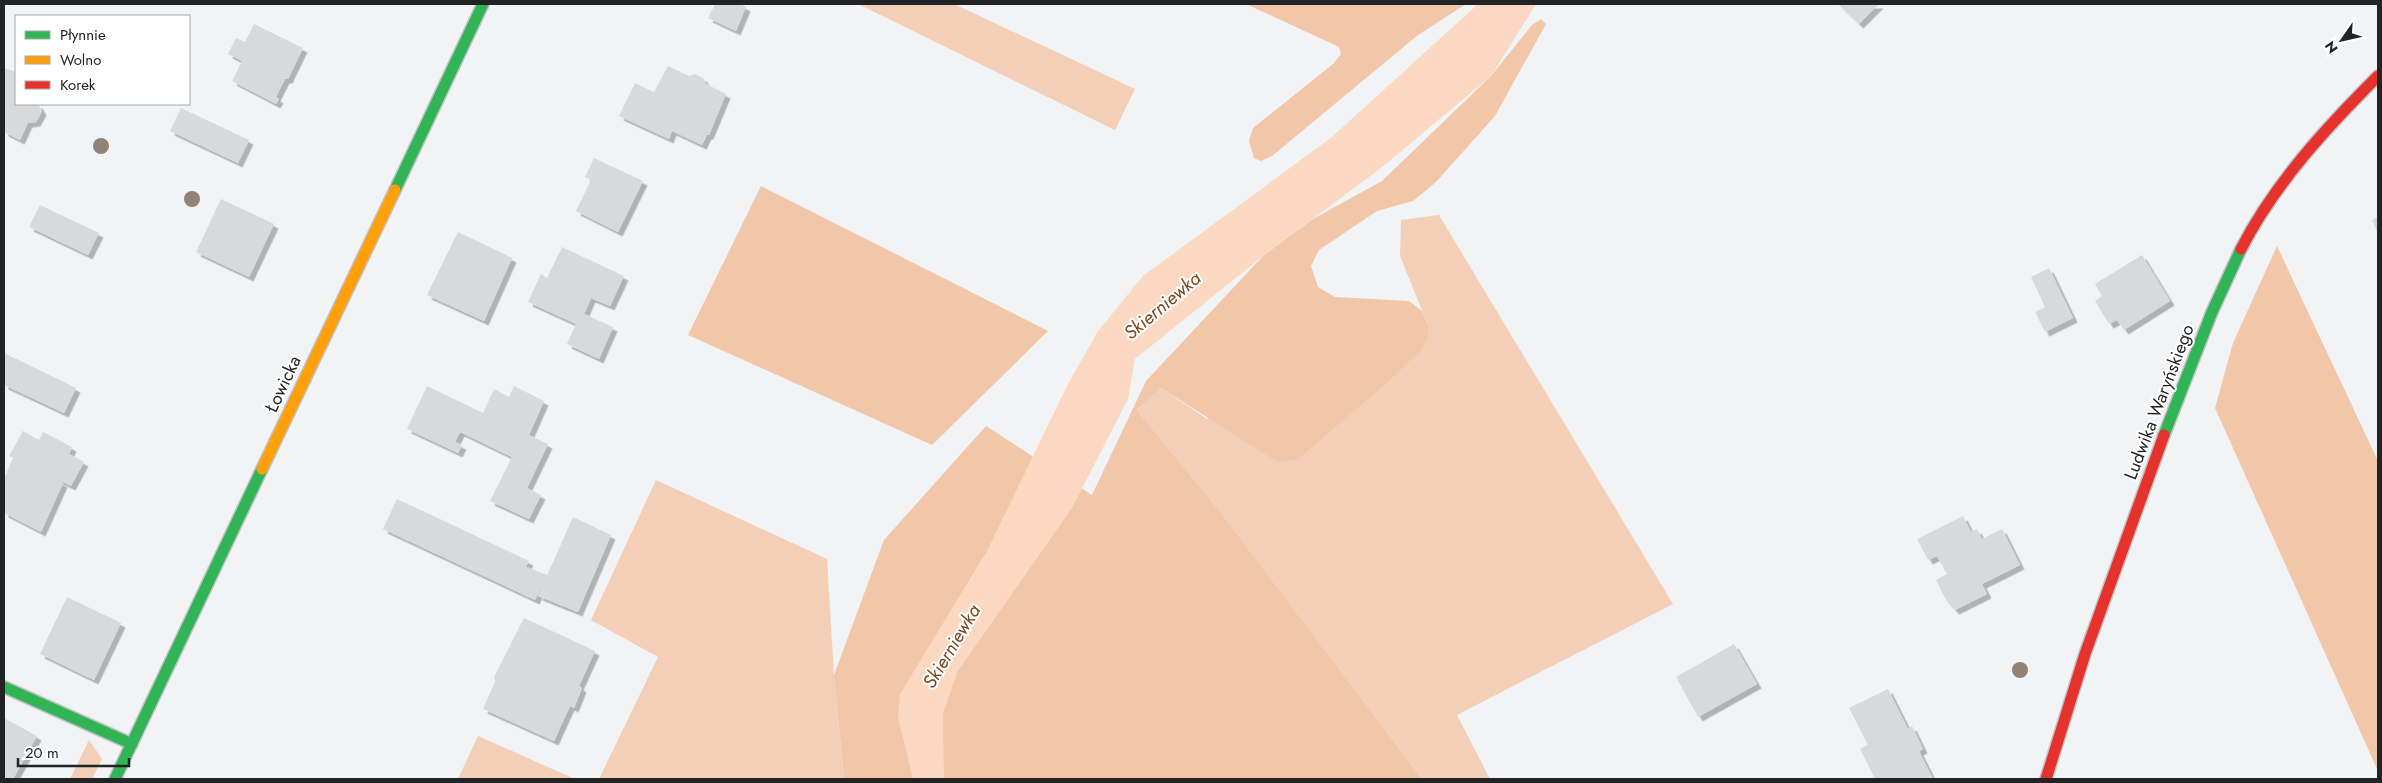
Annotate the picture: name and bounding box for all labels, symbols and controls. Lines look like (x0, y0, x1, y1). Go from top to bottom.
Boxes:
legend (15, 15, 190, 105)
north arrow (2317, 15, 2367, 65)
text: Płynnie (60, 24, 106, 46)
text: N (2320, 37, 2343, 57)
text: Wolno (60, 49, 101, 71)
text: Korek (60, 74, 96, 96)
water label: Skierniewka (1118, 265, 1207, 346)
street label: Ludwika Waryńskiego (2117, 320, 2201, 483)
street label: Łowicka (258, 351, 307, 417)
water label: Skierniewka (916, 599, 987, 693)
scale bar (18, 736, 129, 768)
text: 20 m (25, 742, 59, 764)

